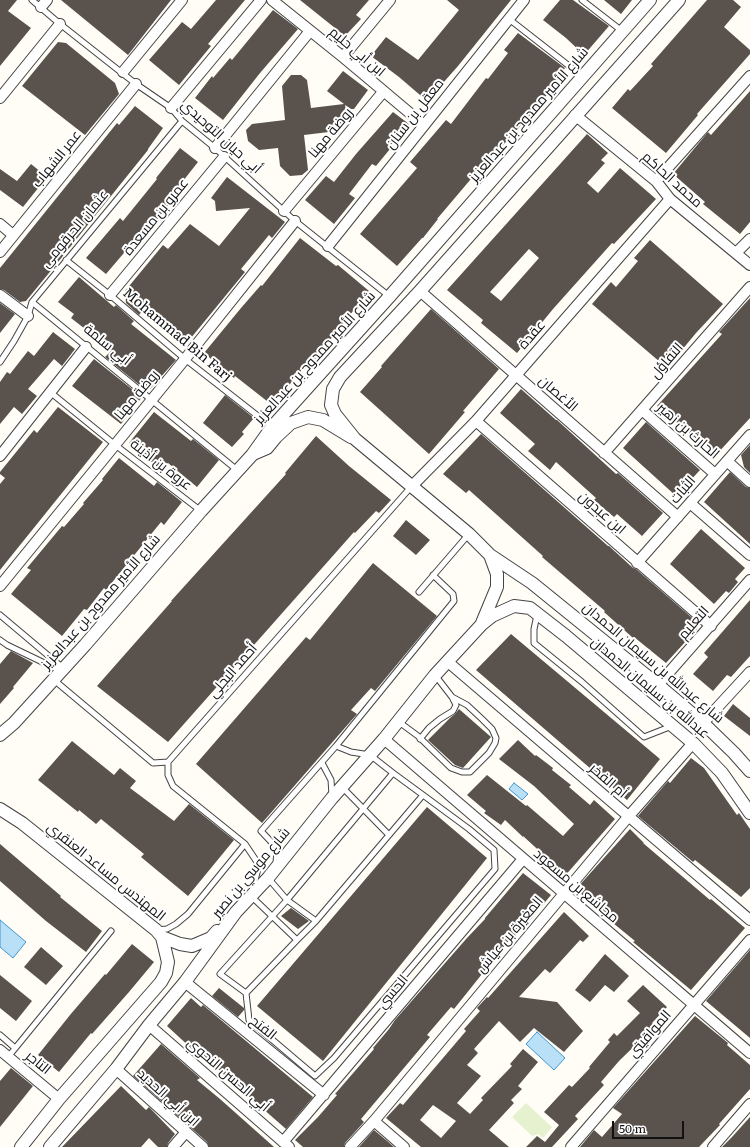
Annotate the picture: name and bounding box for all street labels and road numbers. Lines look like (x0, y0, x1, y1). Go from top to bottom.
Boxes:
street label: ابن أبي حليم (325, 24, 389, 80)
street label: شارع الأمير ممدوح بن عبدالعزيز (466, 44, 592, 186)
street label: معقل بن سنان (382, 75, 448, 153)
street label: أبي حيان التوحيدي (177, 96, 265, 178)
street label: روضة مهنا (305, 105, 357, 161)
street label: عمر الشهاب (29, 127, 85, 191)
street label: محمد الحاكم (638, 149, 706, 211)
street label: عمرو بن مسعدة (120, 175, 192, 259)
street label: عثمان الحرقومي (38, 187, 112, 271)
street label: Mohammad Bin Farj (119, 285, 235, 385)
street label: شارع الأمير ممدوح بن عبدالعزيز (251, 288, 379, 428)
street label: عقدة (515, 317, 549, 353)
street label: أبي سلمة (80, 321, 134, 369)
street label: التفاؤل (647, 340, 687, 382)
street label: روضة مهنا (111, 367, 163, 423)
street label: الأغصان (535, 372, 581, 416)
street label: الحارث بن زهير (653, 399, 723, 463)
street label: عروة بن أذينة (127, 436, 195, 494)
street label: الثبات (666, 473, 700, 507)
street label: ابن عبدون (575, 488, 629, 538)
street label: شارع الأمير ممدوح بن عبدالعزيز (38, 531, 164, 673)
street label: شارع عبدالله بن سليمان الحمدان (579, 599, 727, 727)
street label: التعليم (675, 603, 713, 643)
street label: عبدالله بن سليمان الحمدان (587, 634, 713, 742)
street label: أحمد البجلي (205, 641, 261, 701)
street label: أم الفخر (586, 760, 630, 802)
street label: المهندس مساعد العنقري (43, 819, 169, 925)
street label: شارع موسي بن نصير (208, 824, 294, 922)
street label: مجاشع بن مسعود (530, 846, 622, 926)
street label: المغيرة بن عياش (473, 893, 547, 977)
street label: الحسي (374, 972, 412, 1012)
street label: المواقيتي (625, 1007, 675, 1061)
street label: الفتح (246, 1012, 280, 1044)
street label: أبي الحسن النحوي (183, 1035, 273, 1115)
street label: التاجر (22, 1048, 54, 1078)
street label: ابن أبي الحديد (134, 1066, 202, 1130)

